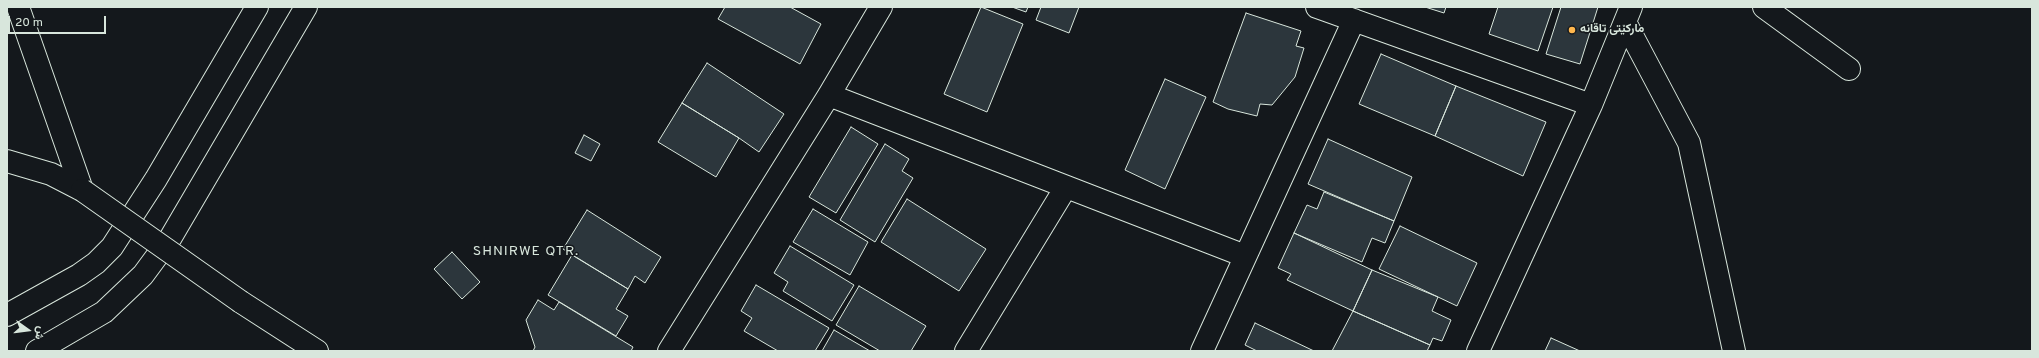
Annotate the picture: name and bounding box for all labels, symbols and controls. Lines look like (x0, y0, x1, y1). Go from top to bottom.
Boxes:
scale bar (10, 8, 108, 34)
text: 20 m (15, 15, 43, 31)
place label: مارکێتی تاقانە (1580, 23, 1644, 37)
marker: مارکێتی تاقانە (1567, 25, 1577, 35)
district label: SHNIRWE QTR. (473, 244, 579, 260)
north arrow (8, 310, 48, 350)
text: ش (31, 325, 48, 341)

